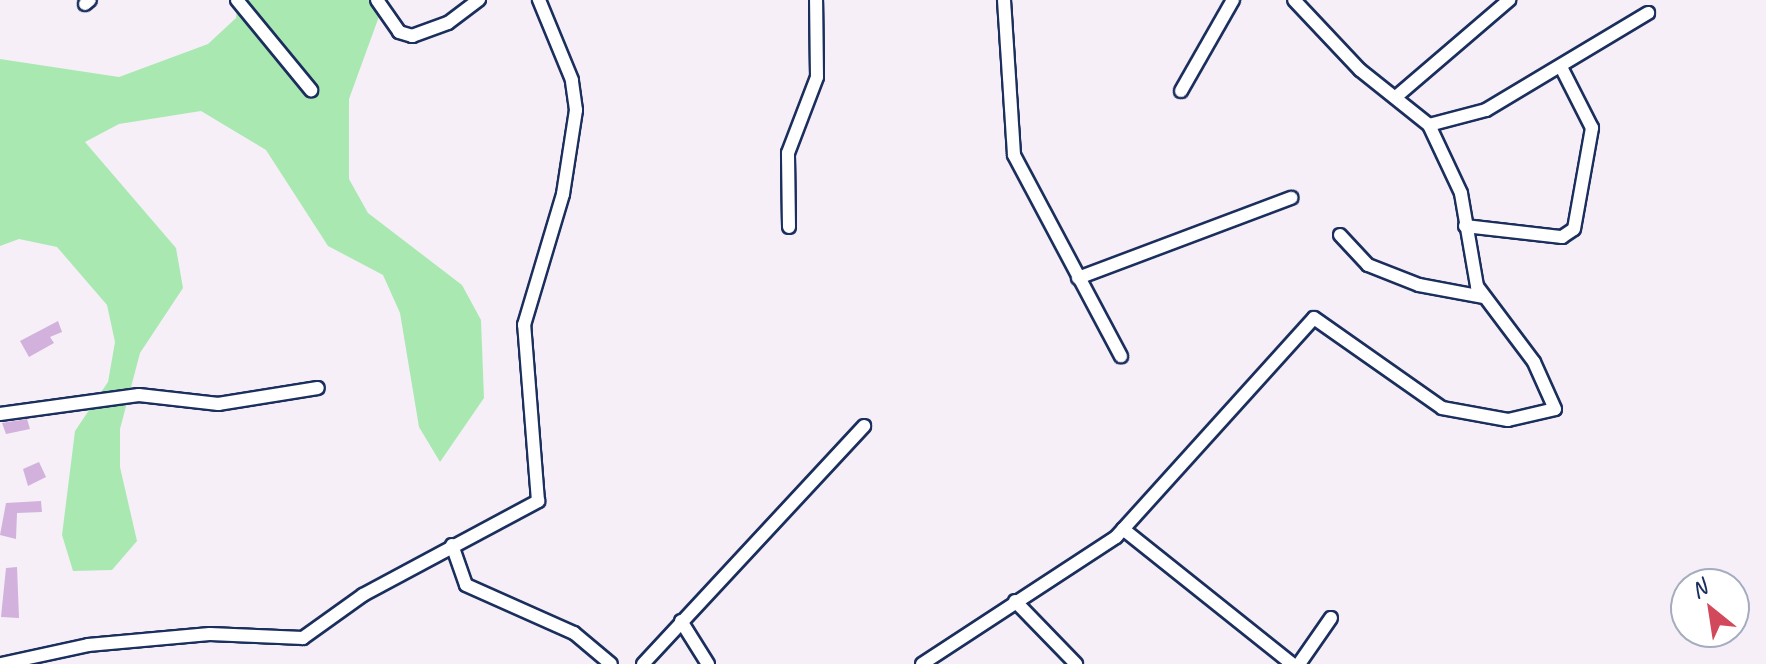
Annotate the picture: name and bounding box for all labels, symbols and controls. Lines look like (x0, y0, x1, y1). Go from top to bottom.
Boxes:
north arrow (1670, 568, 1750, 648)
text: N (1686, 573, 1712, 604)

